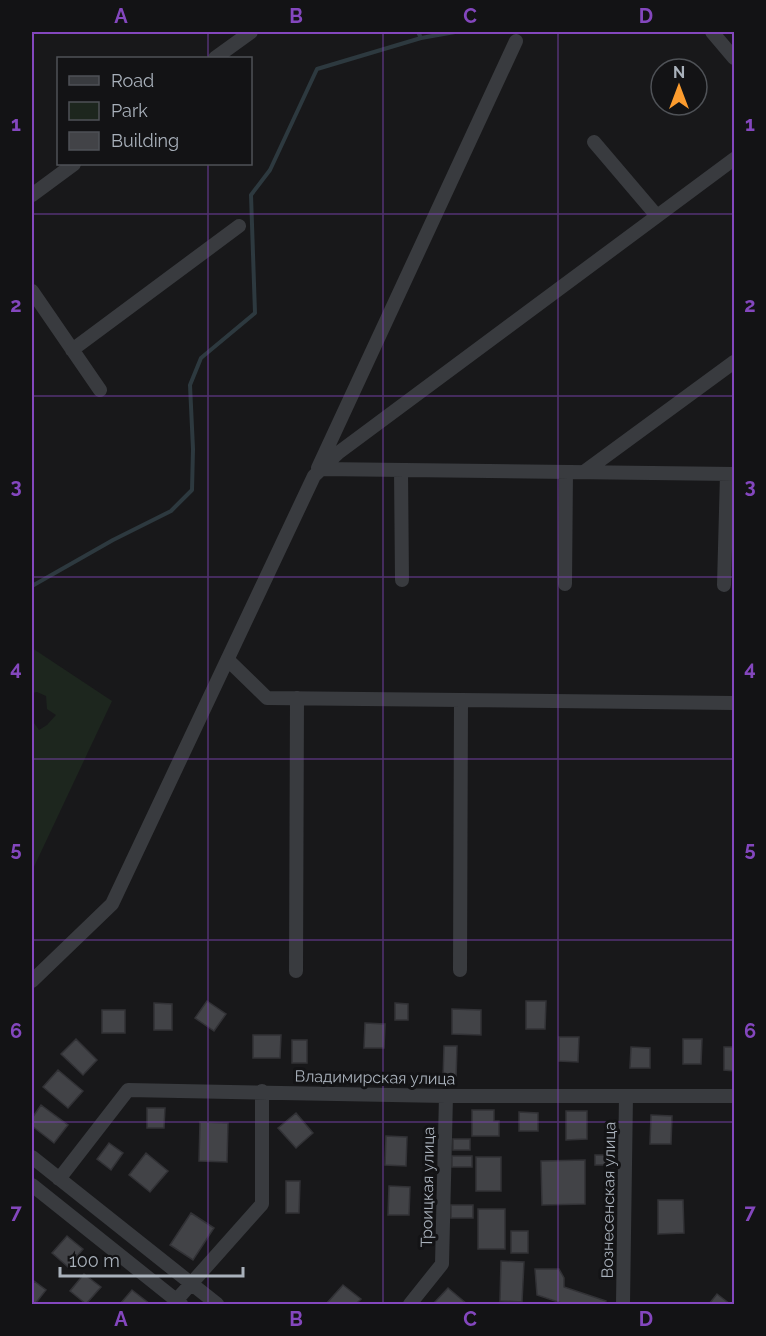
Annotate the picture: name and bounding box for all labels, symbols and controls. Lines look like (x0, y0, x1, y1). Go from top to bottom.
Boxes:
text: A (114, 4, 128, 28)
text: B (289, 4, 303, 28)
text: C (463, 4, 477, 28)
text: D (639, 4, 653, 28)
legend (57, 57, 252, 165)
north arrow (649, 57, 709, 117)
text: N (673, 63, 685, 82)
text: Road (111, 70, 154, 91)
text: Park (111, 100, 148, 121)
text: 1 (11, 112, 21, 136)
text: 1 (745, 112, 755, 136)
text: Building (111, 130, 179, 151)
text: 2 (10, 293, 22, 317)
text: 2 (744, 293, 756, 317)
text: 3 (10, 474, 22, 498)
text: 3 (744, 474, 756, 498)
text: 4 (10, 656, 22, 680)
text: 4 (744, 656, 756, 680)
text: 5 (10, 837, 22, 861)
text: 5 (744, 837, 756, 861)
text: 6 (10, 1019, 22, 1043)
text: 6 (744, 1019, 756, 1043)
street label: Владимирская улица (294, 1067, 456, 1088)
street label: Вознесенская улица (598, 1122, 619, 1278)
street label: Троицкая улица (417, 1127, 438, 1248)
text: 7 (10, 1200, 22, 1224)
text: 7 (744, 1200, 756, 1224)
scale bar (60, 1240, 243, 1278)
text: 100 m (69, 1250, 120, 1271)
text: A (114, 1307, 128, 1331)
text: B (289, 1307, 303, 1331)
text: C (463, 1307, 477, 1331)
text: D (639, 1307, 653, 1331)

